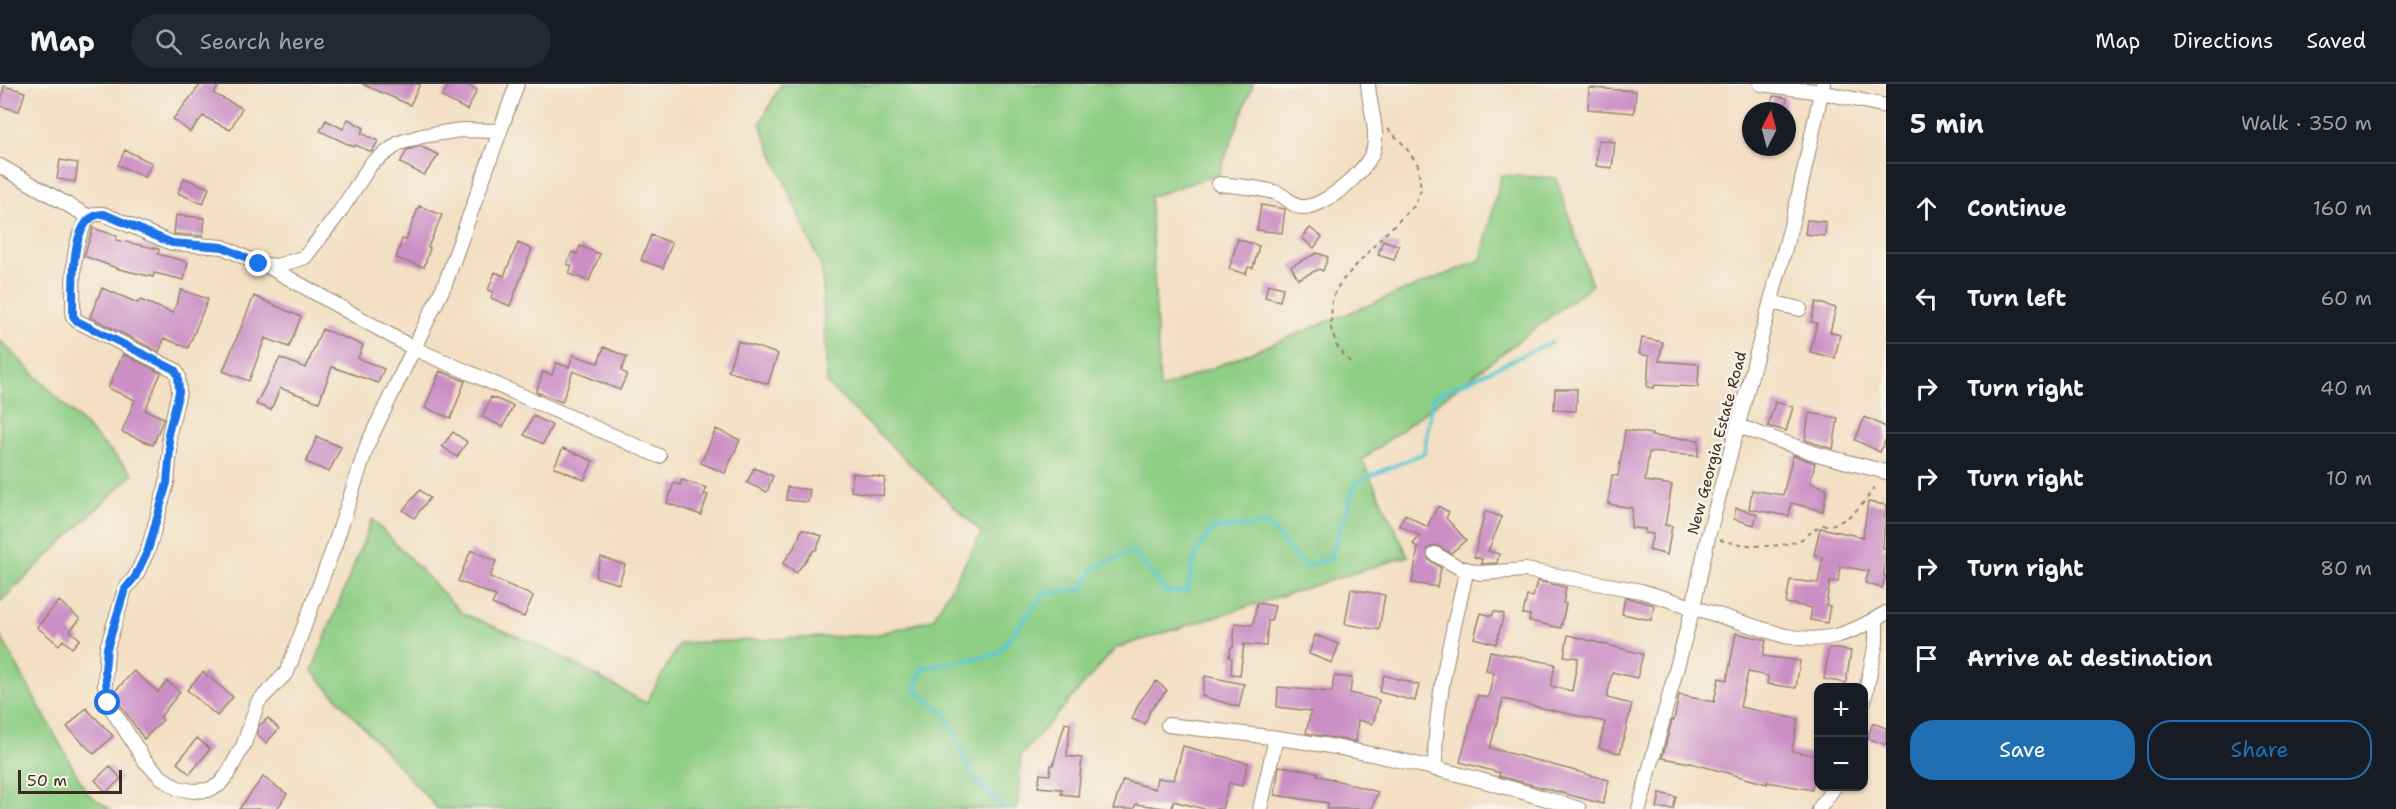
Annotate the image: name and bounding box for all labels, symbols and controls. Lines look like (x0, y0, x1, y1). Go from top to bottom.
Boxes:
search box (131, 14, 551, 68)
text: Map (30, 22, 95, 60)
icon: search (152, 25, 185, 58)
text: Search here (200, 27, 325, 56)
text: Map (2095, 27, 2140, 55)
text: Directions (2173, 27, 2273, 55)
text: Saved (2306, 27, 2366, 55)
north arrow (1742, 102, 1796, 156)
text: 5 min (1910, 106, 1984, 141)
text: Walk · 350 m (2241, 110, 2372, 136)
icon: ahead (1910, 192, 1943, 225)
text: Continue (1967, 194, 2067, 223)
text: 160 m (2313, 195, 2372, 221)
route end (245, 250, 271, 276)
icon: left (1910, 282, 1943, 315)
text: Turn left (1967, 284, 2066, 313)
text: 60 m (2320, 285, 2372, 311)
street label: New Georgia Estate Road (1683, 349, 1751, 537)
icon: right (1910, 372, 1943, 405)
text: Turn right (1967, 374, 2084, 403)
text: 40 m (2320, 375, 2372, 401)
icon: right (1910, 462, 1943, 495)
text: Turn right (1967, 464, 2084, 493)
text: 10 m (2326, 465, 2372, 491)
icon: right (1910, 552, 1943, 585)
text: Turn right (1967, 554, 2084, 583)
text: 80 m (2320, 555, 2372, 581)
icon: arrive (1910, 642, 1943, 675)
text: Arrive at destination (1967, 644, 2213, 673)
map controls (1814, 683, 1868, 791)
button: + (1814, 683, 1868, 737)
route start (94, 689, 120, 715)
button: Save (1910, 720, 2135, 780)
button: Share (2147, 720, 2372, 780)
button: − (1814, 737, 1868, 791)
scale bar (18, 767, 122, 794)
text: 50 m (27, 770, 67, 791)

